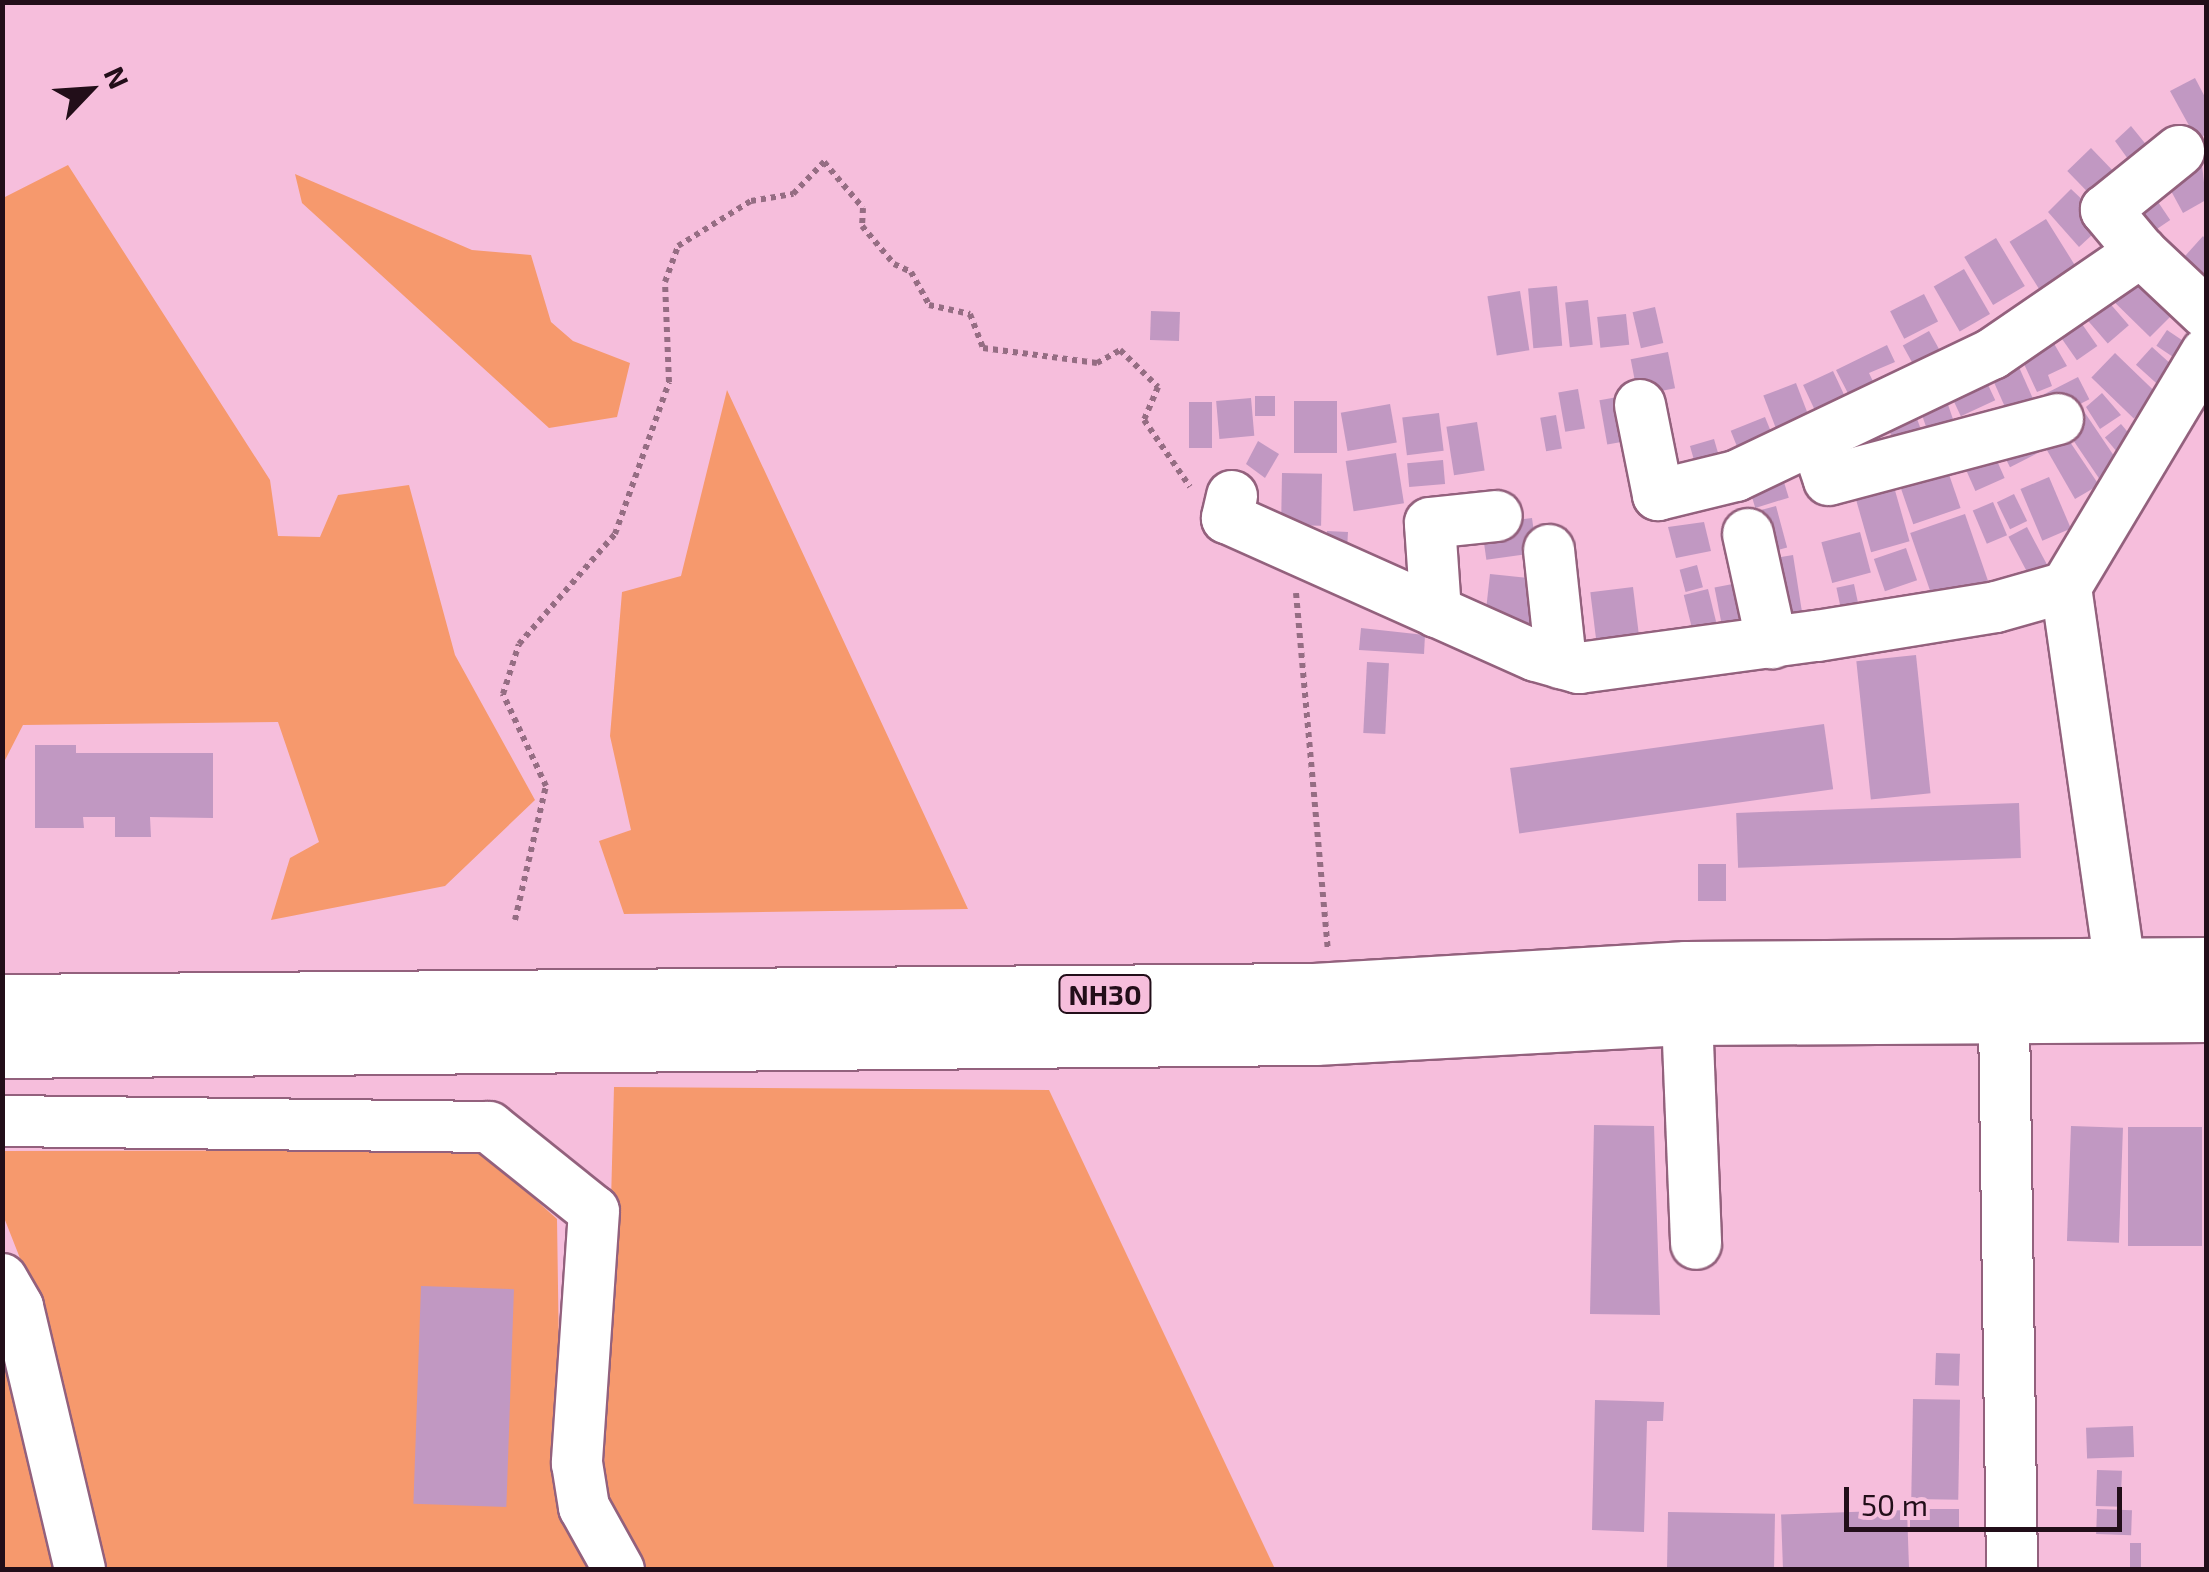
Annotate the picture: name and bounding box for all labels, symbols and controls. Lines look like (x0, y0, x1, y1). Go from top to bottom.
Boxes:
north arrow (40, 40, 140, 140)
text: N (98, 61, 137, 94)
road number: NH30 (1058, 971, 1152, 1017)
scale bar (1849, 1467, 2126, 1529)
text: 50 m (1861, 1486, 1928, 1522)

